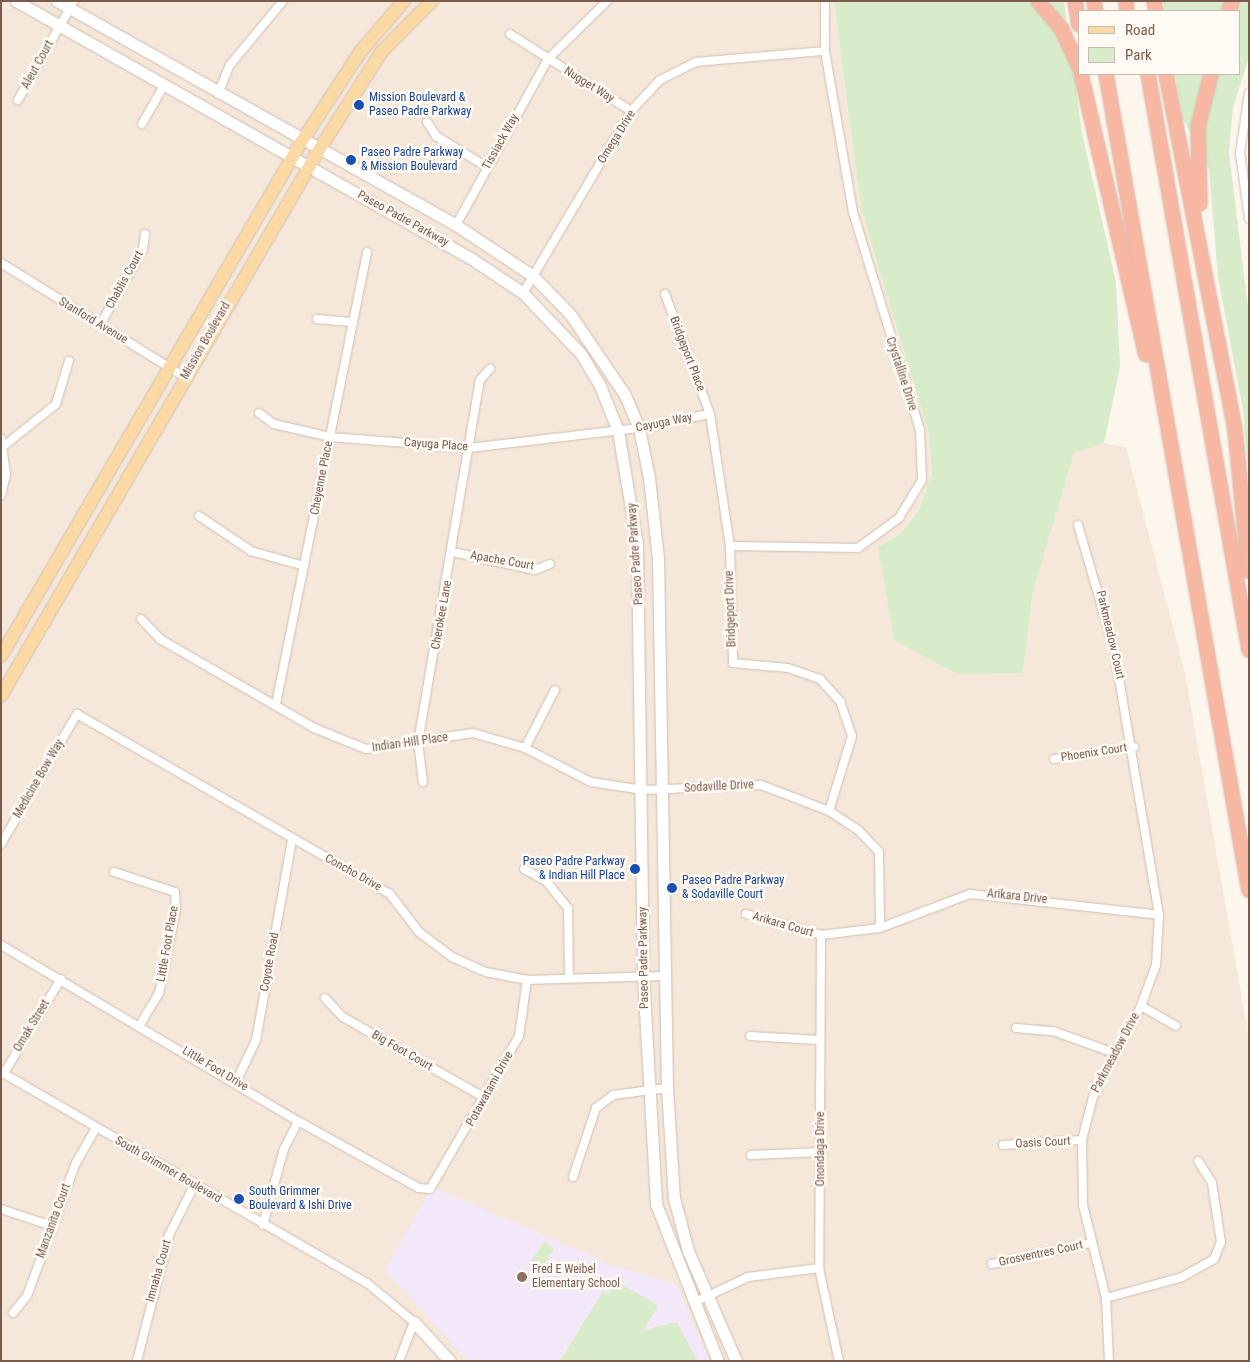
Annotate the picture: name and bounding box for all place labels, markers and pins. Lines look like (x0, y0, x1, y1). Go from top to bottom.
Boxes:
place label: Mission Boulevard & Paseo Padre Parkway (369, 91, 471, 119)
marker: Mission Boulevard & Paseo Padre Parkway (353, 99, 365, 111)
place label: Paseo Padre Parkway & Mission Boulevard (361, 146, 463, 174)
marker: Paseo Padre Parkway & Mission Boulevard (345, 154, 357, 166)
place label: Paseo Padre Parkway & Indian Hill Place (523, 855, 625, 883)
marker: Paseo Padre Parkway & Indian Hill Place (629, 863, 641, 875)
place label: Paseo Padre Parkway & Sodaville Court (682, 874, 784, 902)
marker: Paseo Padre Parkway & Sodaville Court (666, 882, 678, 894)
place label: South Grimmer Boulevard & Ishi Drive (249, 1185, 352, 1213)
marker: South Grimmer Boulevard & Ishi Drive (233, 1193, 245, 1205)
place label: Fred E Weibel Elementary School (532, 1263, 620, 1291)
marker: Fred E Weibel Elementary School (516, 1271, 528, 1283)

